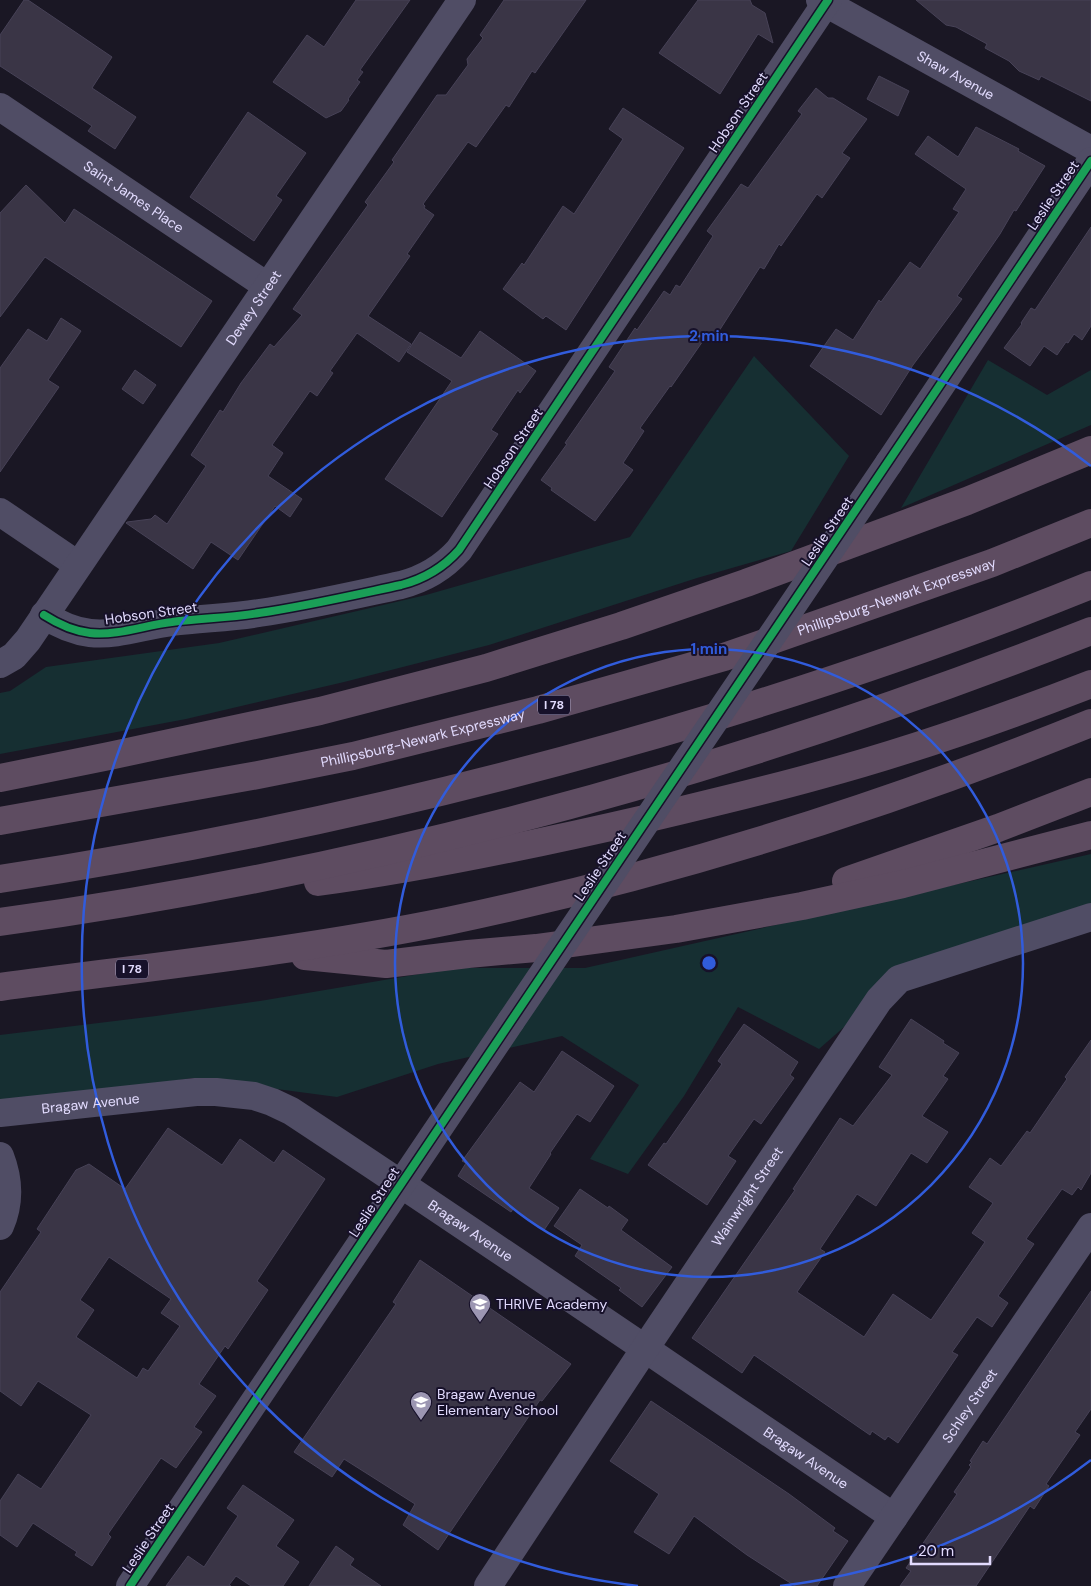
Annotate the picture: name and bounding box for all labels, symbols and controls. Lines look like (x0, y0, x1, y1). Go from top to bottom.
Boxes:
street label: Shaw Avenue (914, 46, 998, 104)
street label: Hobson Street (704, 68, 772, 156)
street label: Saint James Place (80, 157, 187, 237)
street label: Leslie Street (1023, 157, 1083, 233)
street label: Dewey Street (222, 267, 285, 349)
text: 2 min (689, 326, 729, 346)
street label: Hobson Street (479, 404, 547, 492)
street label: Leslie Street (797, 493, 857, 569)
street label: Phillipsburg-Newark Expressway (795, 553, 999, 640)
street label: Hobson Street (104, 598, 198, 628)
text: 1 min (691, 639, 727, 659)
road number: I 78 (538, 696, 570, 714)
street label: Phillipsburg-Newark Expressway (319, 705, 527, 771)
street label: Leslie Street (570, 828, 630, 904)
centre of rings (700, 954, 718, 972)
road number: I 78 (116, 960, 148, 979)
street label: Bragaw Avenue (41, 1089, 141, 1118)
street label: Wainwright Street (707, 1143, 787, 1249)
street label: Leslie Street (345, 1164, 403, 1240)
street label: Bragaw Avenue (425, 1196, 516, 1266)
school or university icon: THRIVE Academy (468, 1292, 492, 1323)
place label: THRIVE Academy (496, 1295, 608, 1313)
street label: Schley Street (938, 1365, 1001, 1446)
place label: Bragaw Avenue Elementary School (437, 1385, 558, 1419)
school or university icon: Bragaw Avenue Elementary School (409, 1390, 433, 1421)
street label: Bragaw Avenue (760, 1423, 852, 1493)
street label: Leslie Street (118, 1500, 178, 1576)
scale bar (911, 1534, 990, 1566)
text: 20 m (918, 1541, 954, 1561)

